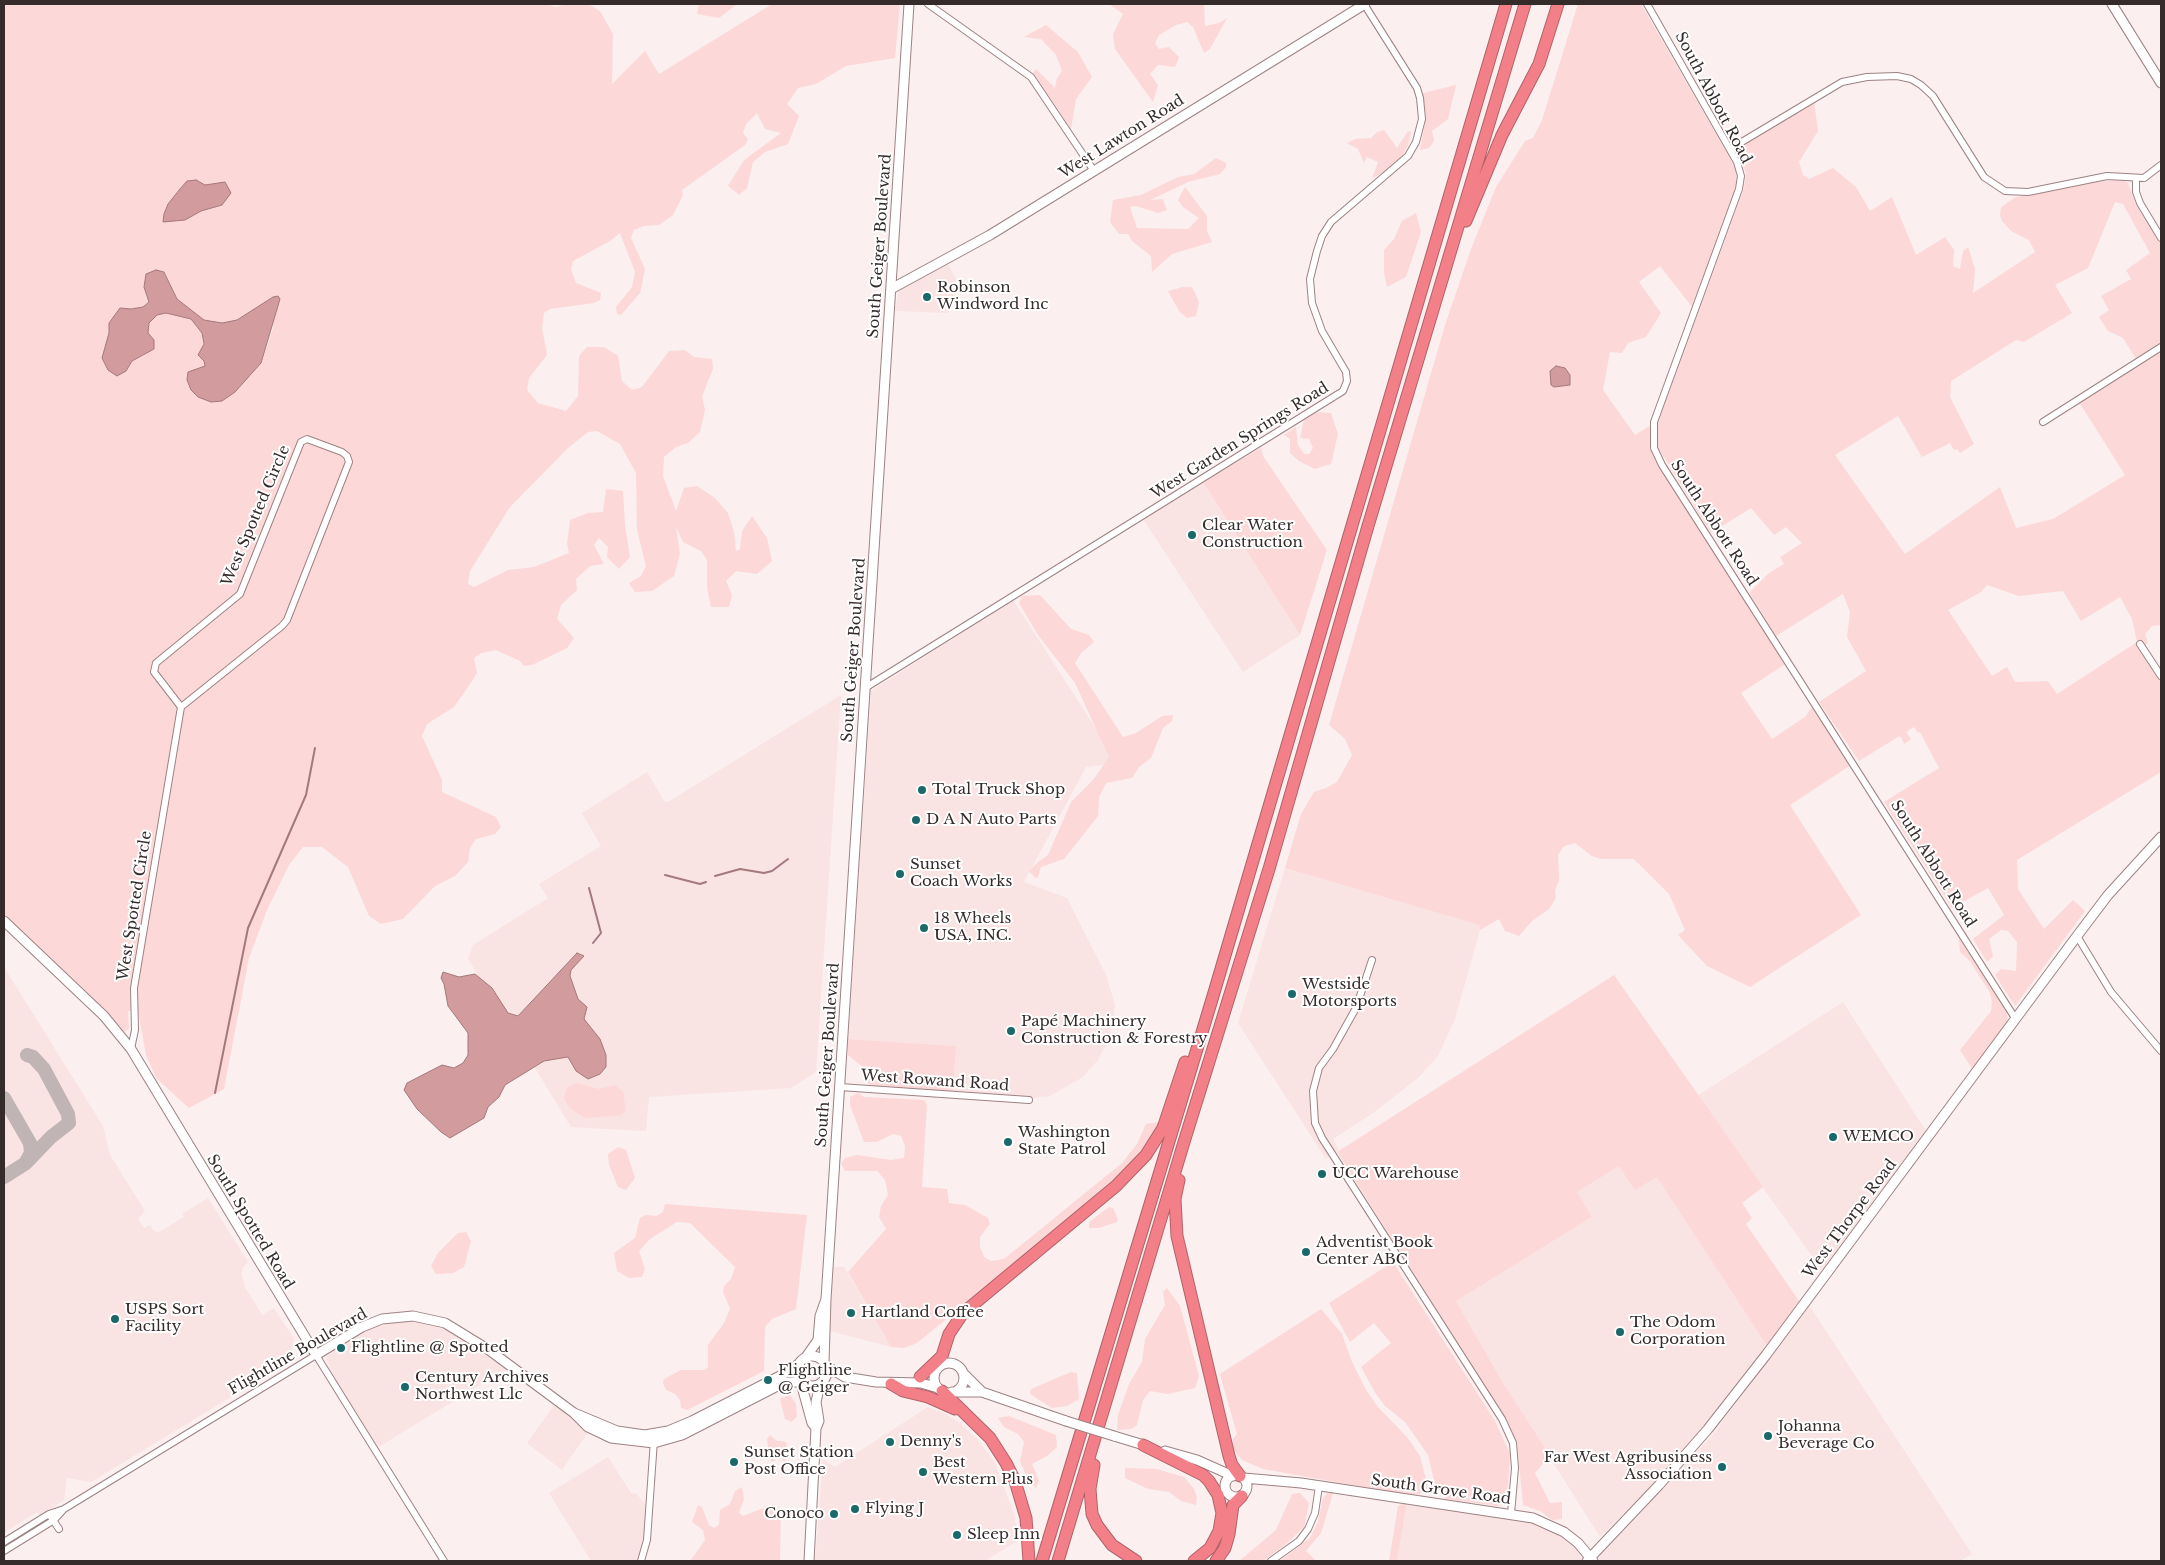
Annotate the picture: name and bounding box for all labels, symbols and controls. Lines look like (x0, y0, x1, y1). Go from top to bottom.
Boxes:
street label: South Abbott Road (1671, 29, 1755, 167)
street label: West Lawton Road (1056, 91, 1188, 183)
street label: South Geiger Boulevard (865, 153, 895, 339)
place label: Robinson Windword Inc (937, 279, 1048, 314)
marker: Robinson Windword Inc (921, 291, 933, 303)
street label: West Garden Springs Road (1148, 379, 1332, 503)
street label: West Spotted Circle (218, 443, 294, 589)
street label: South Abbott Road (1667, 457, 1761, 589)
place label: Clear Water Construction (1202, 517, 1303, 552)
marker: Clear Water Construction (1186, 529, 1198, 541)
street label: South Geiger Boulevard (839, 557, 869, 743)
place label: Total Truck Shop (932, 781, 1065, 799)
marker: Total Truck Shop (916, 784, 928, 796)
street label: South Abbott Road (1887, 797, 1979, 931)
place label: D A N Auto Parts (926, 811, 1057, 829)
marker: D A N Auto Parts (910, 814, 922, 826)
street label: West Spotted Circle (114, 830, 156, 982)
place label: Sunset Coach Works (910, 856, 1012, 891)
marker: Sunset Coach Works (894, 868, 906, 880)
place label: 18 Wheels USA, INC. (934, 910, 1012, 945)
marker: 18 Wheels USA, INC. (918, 922, 930, 934)
street label: South Geiger Boulevard (813, 962, 843, 1148)
place label: Westside Motorsports (1302, 976, 1397, 1011)
marker: Westside Motorsports (1286, 988, 1298, 1000)
place label: Papé Machinery Construction & Forestry (1021, 1013, 1208, 1048)
marker: Papé Machinery Construction & Forestry (1005, 1025, 1017, 1037)
street label: West Rowand Road (860, 1067, 1010, 1095)
place label: Washington State Patrol (1018, 1124, 1110, 1159)
place label: WEMCO (1843, 1128, 1914, 1146)
marker: WEMCO (1827, 1131, 1839, 1143)
marker: Washington State Patrol (1002, 1136, 1014, 1148)
street label: South Spotted Road (203, 1151, 297, 1293)
street label: West Thorpe Road (1799, 1156, 1901, 1282)
place label: UCC Warehouse (1332, 1165, 1459, 1183)
marker: UCC Warehouse (1316, 1168, 1328, 1180)
place label: Adventist Book Center ABC (1316, 1234, 1433, 1269)
marker: Adventist Book Center ABC (1300, 1246, 1312, 1258)
place label: USPS Sort Facility (125, 1301, 204, 1336)
place label: Hartland Coffee (861, 1304, 984, 1322)
street label: Flightline Boulevard (225, 1305, 371, 1399)
marker: Hartland Coffee (845, 1307, 857, 1319)
marker: USPS Sort Facility (109, 1313, 121, 1325)
place label: The Odom Corporation (1630, 1314, 1725, 1349)
marker: The Odom Corporation (1614, 1326, 1626, 1338)
place label: Flightline @ Spotted (351, 1339, 509, 1357)
marker: Flightline @ Spotted (335, 1342, 347, 1354)
place label: Flightline @ Geiger (778, 1362, 852, 1397)
place label: Century Archives Northwest Llc (415, 1369, 549, 1404)
marker: Flightline @ Geiger (762, 1374, 774, 1386)
marker: Century Archives Northwest Llc (399, 1381, 411, 1393)
place label: Johanna Beverage Co (1778, 1418, 1874, 1453)
marker: Johanna Beverage Co (1762, 1430, 1774, 1442)
place label: Denny's (900, 1433, 962, 1451)
marker: Denny's (884, 1436, 896, 1448)
place label: Sunset Station Post Office (744, 1444, 854, 1479)
place label: Far West Agribusiness Association (1544, 1449, 1712, 1484)
place label: Best Western Plus (933, 1454, 1033, 1489)
marker: Sunset Station Post Office (728, 1456, 740, 1468)
marker: Far West Agribusiness Association (1716, 1461, 1728, 1473)
marker: Best Western Plus (917, 1466, 929, 1478)
street label: South Grove Road (1370, 1471, 1512, 1509)
place label: Flying J (865, 1500, 924, 1518)
marker: Flying J (849, 1503, 861, 1515)
place label: Conoco (764, 1505, 824, 1523)
marker: Conoco (828, 1508, 840, 1520)
place label: Sleep Inn (967, 1526, 1040, 1544)
marker: Sleep Inn (951, 1529, 963, 1541)

